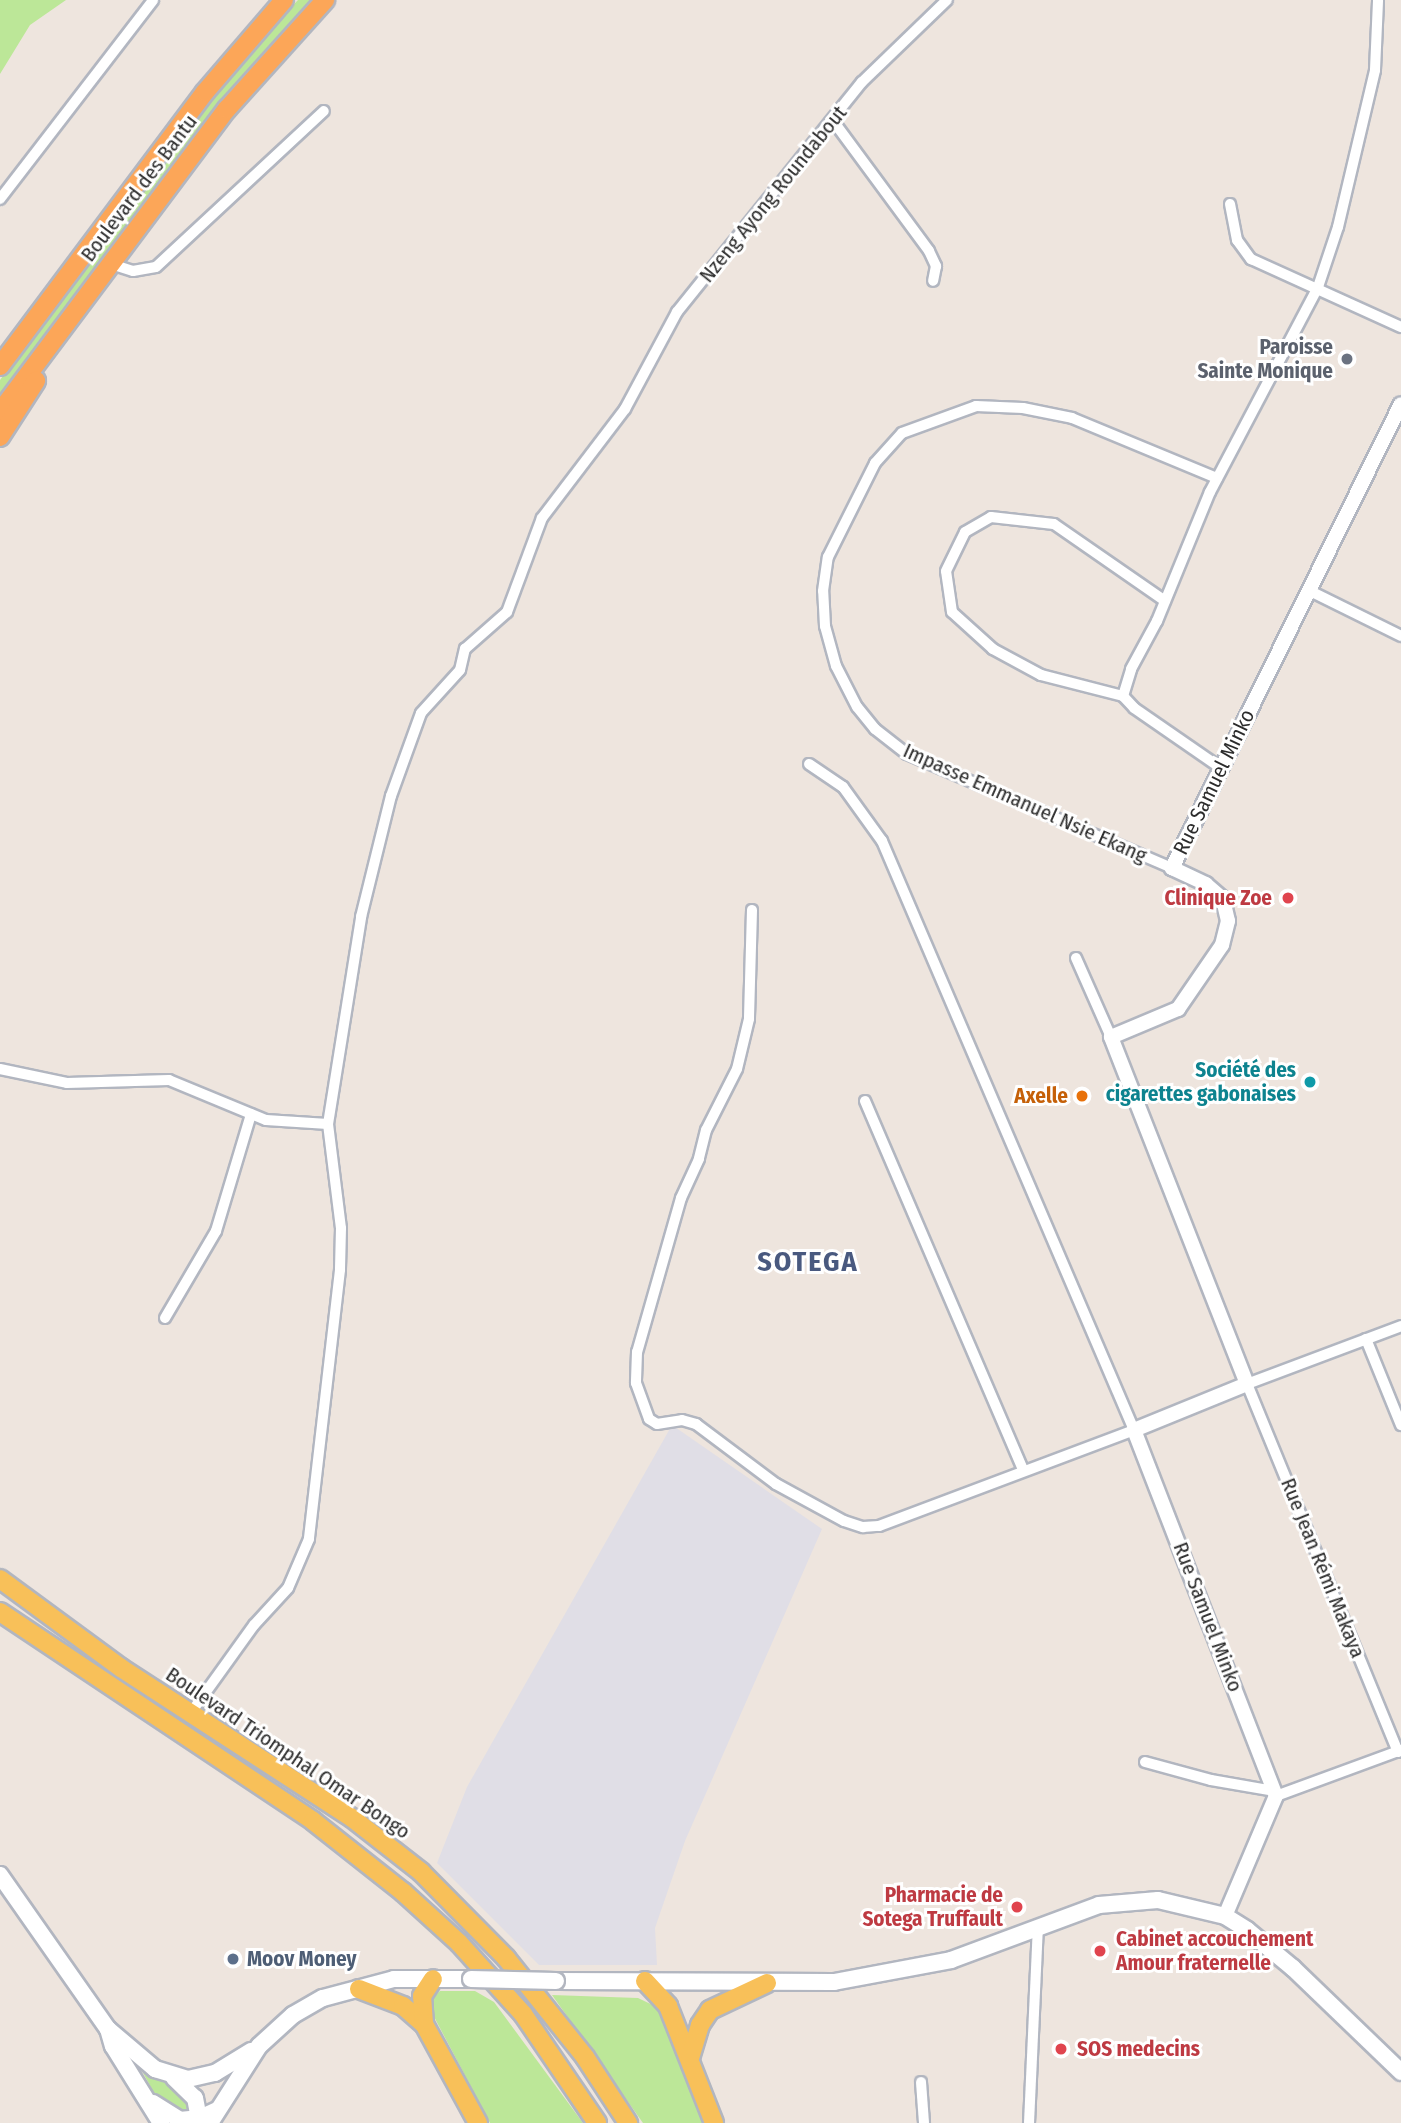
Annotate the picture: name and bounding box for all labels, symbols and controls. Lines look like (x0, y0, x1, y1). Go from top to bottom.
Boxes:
street label: Nzeng Ayong Roundabout (694, 100, 852, 288)
street label: Boulevard des Bantu (75, 109, 203, 267)
place label: Paroisse Sainte Monique (1197, 334, 1333, 384)
marker: Paroisse Sainte Monique (1339, 351, 1355, 367)
street label: Rue Samuel Minko (1168, 705, 1260, 859)
street label: Impasse Emmanuel Nsie Ekang (899, 738, 1151, 868)
place label: Clinique Zoe (1164, 885, 1272, 911)
marker: Clinique Zoe (1278, 888, 1298, 908)
place label: Société des cigarettes gabonaises (1106, 1057, 1296, 1107)
marker: Société des cigarettes gabonaises (1302, 1074, 1318, 1090)
place label: Axelle (1014, 1083, 1068, 1109)
marker: Axelle (1074, 1088, 1090, 1104)
district label: SOTEGA (758, 1245, 858, 1279)
street label: Rue Jean Rémi Makaya (1275, 1474, 1371, 1662)
street label: Rue Samuel Minko (1168, 1539, 1248, 1695)
street label: Boulevard Triomphal Omar Bongo (161, 1662, 415, 1844)
place label: Pharmacie de Sotega Truffault (862, 1882, 1003, 1932)
marker: Pharmacie de Sotega Truffault (1009, 1899, 1025, 1915)
place label: Cabinet accouchement Amour fraternelle (1116, 1926, 1313, 1976)
marker: Cabinet accouchement Amour fraternelle (1090, 1941, 1110, 1961)
place label: Moov Money (247, 1946, 356, 1972)
marker: Moov Money (225, 1951, 241, 1967)
place label: SOS medecins (1077, 2036, 1200, 2062)
marker: SOS medecins (1051, 2039, 1071, 2059)

